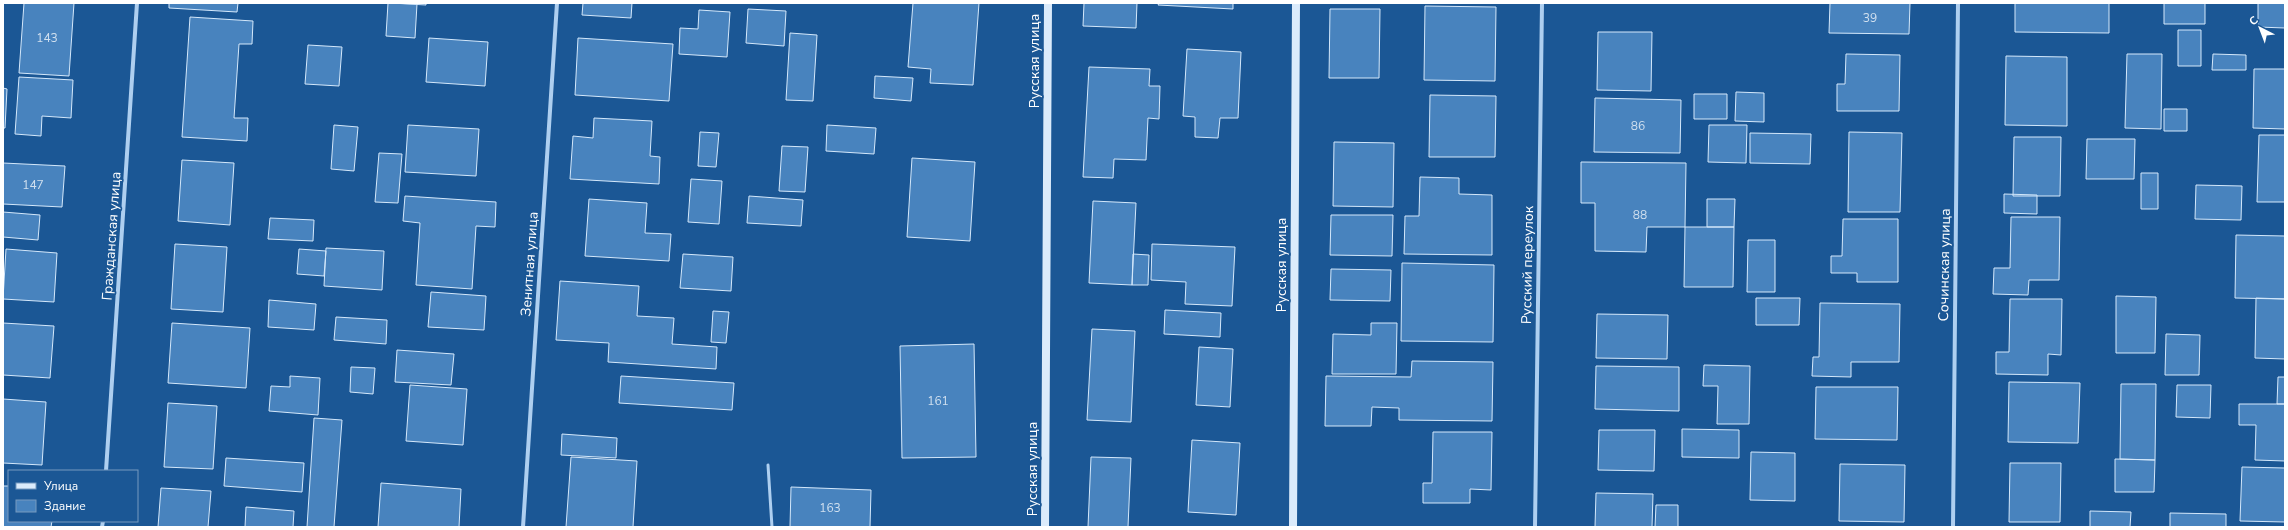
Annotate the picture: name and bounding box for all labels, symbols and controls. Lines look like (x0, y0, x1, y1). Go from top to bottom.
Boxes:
north arrow (2240, 8, 2280, 48)
house number: 39 (1863, 10, 1877, 26)
text: С (2246, 13, 2262, 29)
street label: Русская улица (1025, 14, 1044, 108)
house number: 143 (36, 30, 58, 46)
house number: 86 (1631, 118, 1645, 134)
street label: Гражданская улица (98, 171, 125, 301)
house number: 147 (22, 177, 44, 193)
street label: Русский переулок (1517, 205, 1538, 324)
house number: 88 (1633, 207, 1647, 223)
street label: Сочинская улица (1934, 208, 1955, 322)
street label: Зенитная улица (516, 211, 543, 317)
street label: Русская улица (1272, 218, 1291, 312)
house number: 161 (927, 393, 949, 409)
street label: Русская улица (1023, 422, 1042, 516)
legend (8, 470, 138, 522)
text: Улица (43, 478, 78, 494)
text: Здание (44, 498, 86, 514)
house number: 163 (819, 500, 841, 516)

